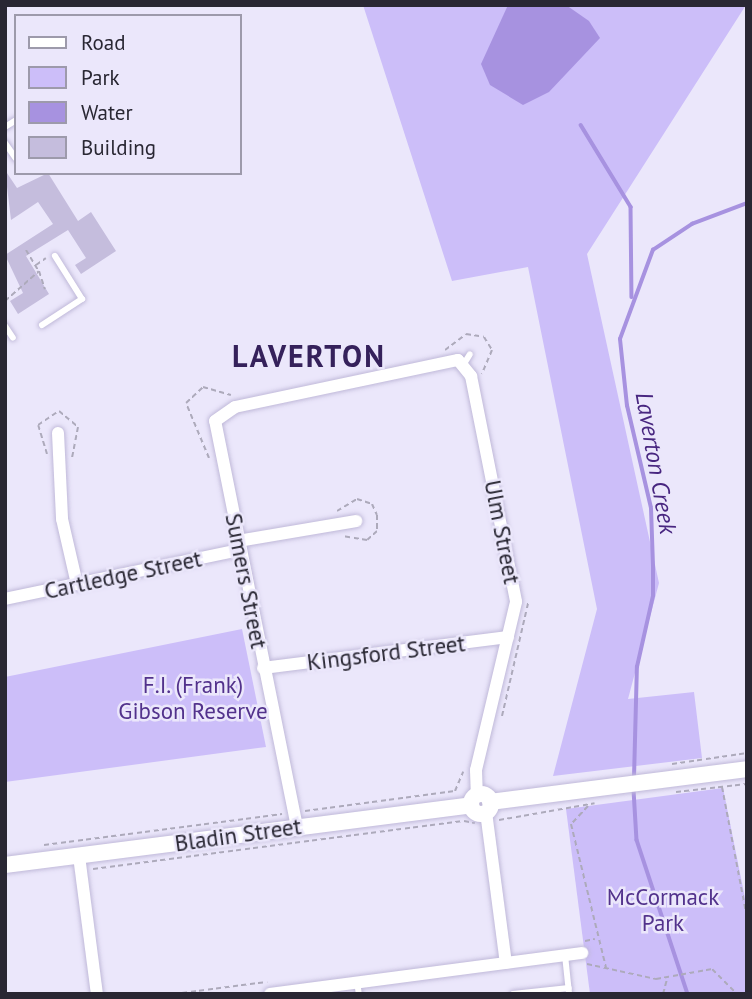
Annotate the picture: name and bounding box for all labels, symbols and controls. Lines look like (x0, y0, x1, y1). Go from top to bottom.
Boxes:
legend (14, 14, 242, 175)
text: Road (81, 29, 125, 56)
text: Park (81, 64, 120, 91)
text: Water (81, 99, 133, 126)
text: Building (81, 134, 156, 161)
district label: LAVERTON (233, 338, 385, 374)
water label: Laverton Creek (629, 390, 683, 536)
street label: Ulm Street (478, 478, 526, 586)
street label: Sumers Street (219, 511, 273, 651)
street label: Cartledge Street (42, 545, 204, 605)
street label: Kingsford Street (305, 630, 467, 676)
park label: F.I. (Frank) Gibson Reserve (118, 671, 268, 725)
street label: Bladin Street (173, 812, 303, 858)
park label: McCormack Park (607, 883, 719, 937)

